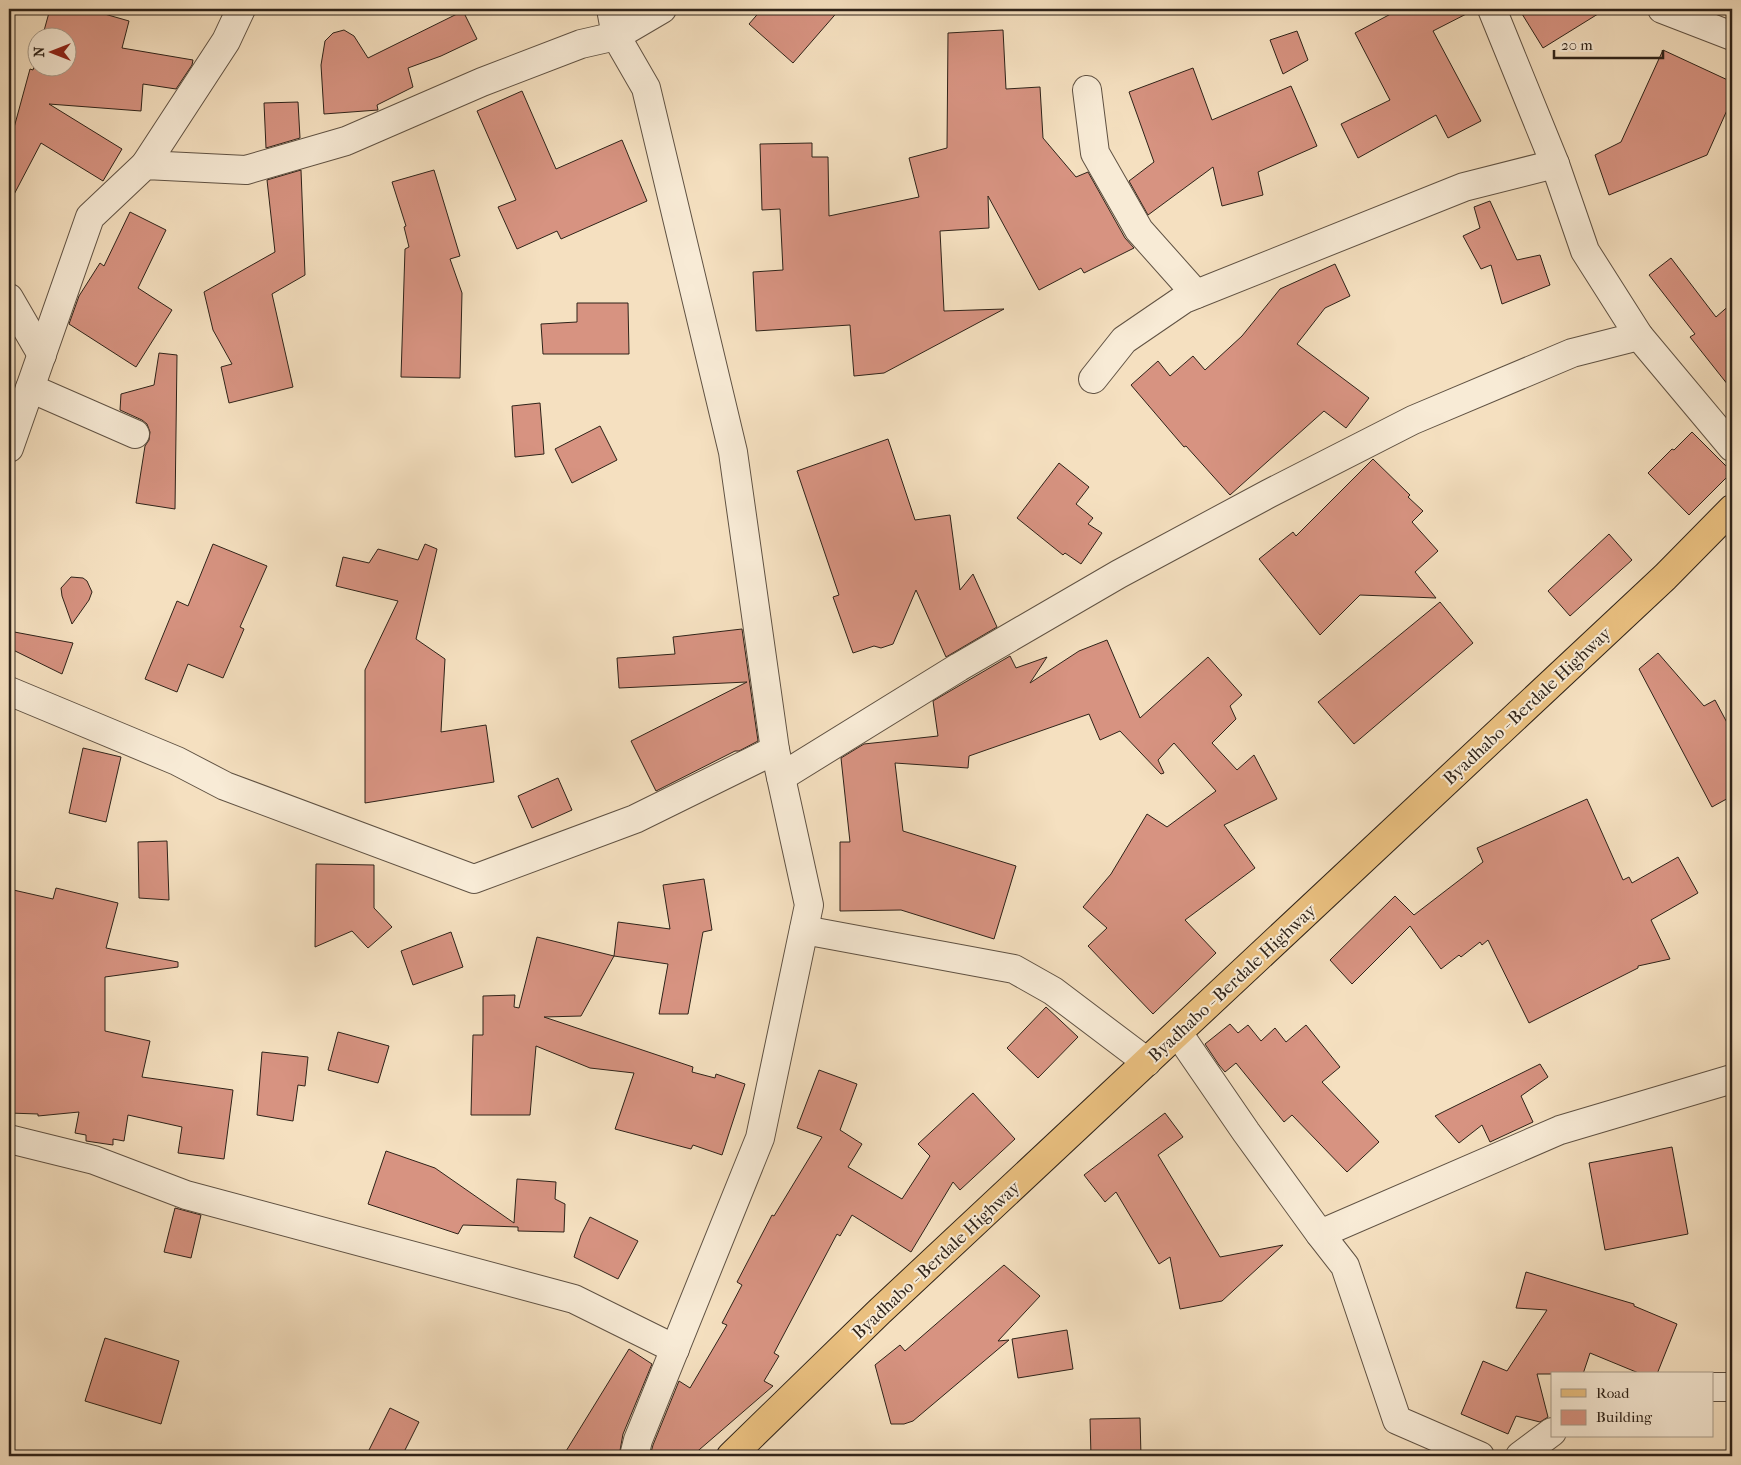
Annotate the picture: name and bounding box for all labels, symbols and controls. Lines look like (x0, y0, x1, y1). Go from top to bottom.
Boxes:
north arrow (28, 28, 78, 78)
scale bar (1554, 28, 1662, 60)
text: 20 m (1561, 36, 1593, 54)
text: N (31, 46, 48, 57)
street label: Byadhabo - Berdale Highway (1439, 622, 1617, 790)
street label: Byadhabo - Berdale Highway (1144, 899, 1322, 1067)
street label: Byadhabo - Berdale Highway (848, 1176, 1026, 1344)
legend (1551, 1372, 1714, 1438)
text: Road (1596, 1384, 1630, 1402)
text: Building (1596, 1408, 1653, 1426)

